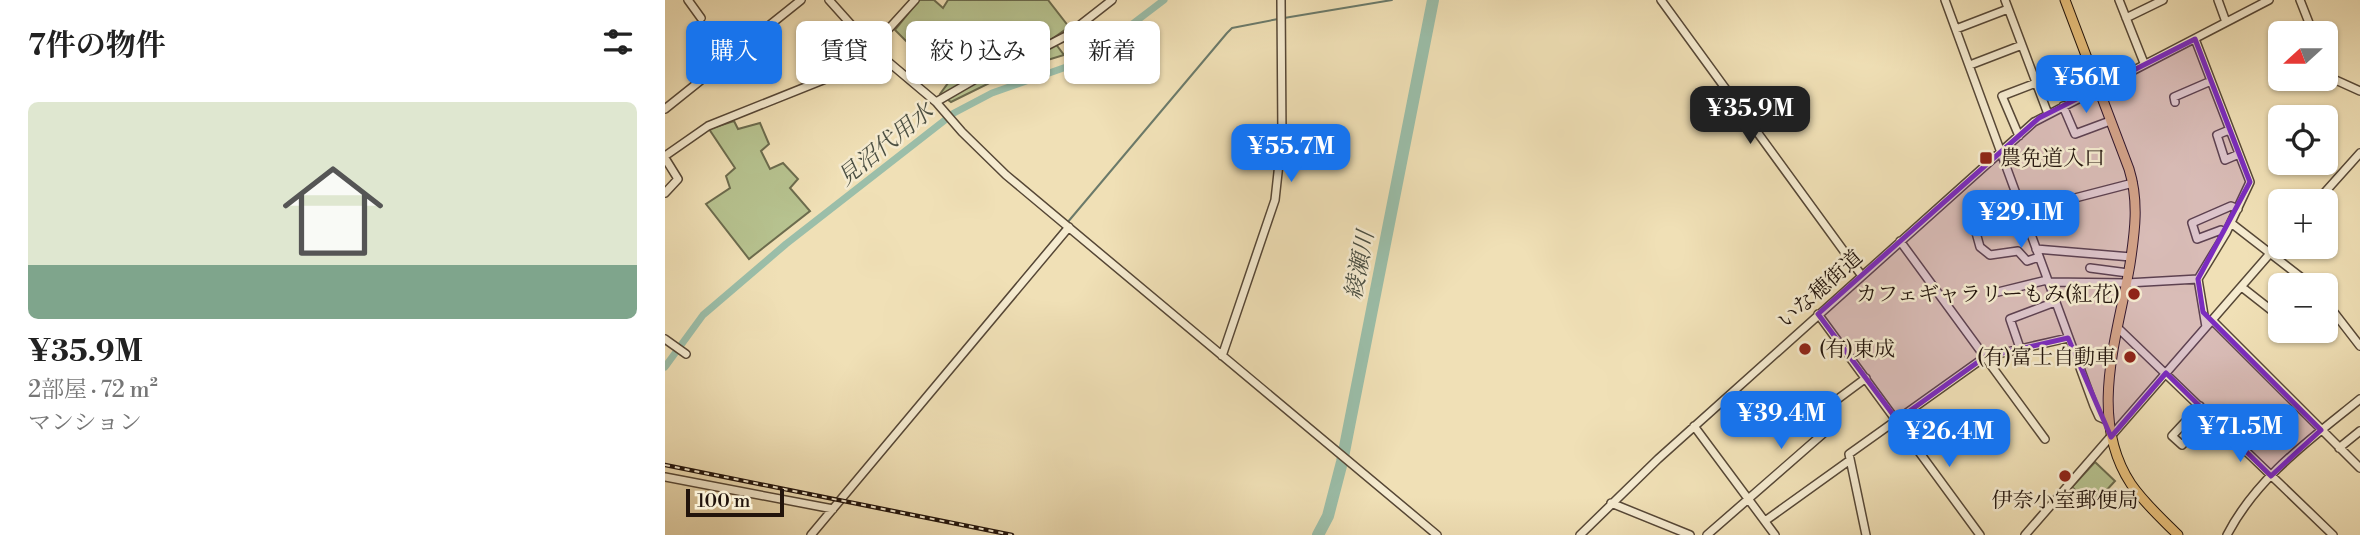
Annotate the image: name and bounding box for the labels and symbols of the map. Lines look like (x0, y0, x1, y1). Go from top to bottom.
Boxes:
north arrow (2268, 21, 2338, 91)
pin: ¥56M (2045, 55, 2127, 115)
pin: ¥35.9M (1693, 86, 1807, 146)
water label: 見沼代用水 (832, 96, 941, 192)
pin: ¥55.7M (1234, 124, 1348, 184)
place label: 農免道入口 (2000, 146, 2105, 172)
marker: 農免道入口 (1978, 150, 1994, 166)
pin: ¥29.1M (1964, 190, 2078, 250)
water label: 綾瀬川 (1340, 226, 1381, 302)
street label: いな穂街道 (1773, 245, 1868, 335)
place label: カフェギャラリーもみ(紅花) (1856, 282, 2120, 308)
marker: カフェギャラリーもみ(紅花) (2126, 286, 2142, 302)
place label: (有)東成 (1819, 337, 1895, 363)
marker: (有)東成 (1797, 341, 1813, 357)
place label: (有)富士自動車 (1977, 345, 2116, 371)
marker: (有)富士自動車 (2122, 349, 2138, 365)
pin: ¥39.4M (1724, 392, 1838, 451)
pin: ¥71.5M (2183, 405, 2297, 464)
pin: ¥26.4M (1892, 410, 2006, 469)
marker: 伊奈小室郵便局 (2057, 468, 2073, 484)
scale bar (686, 486, 784, 518)
place label: 伊奈小室郵便局 (1992, 488, 2139, 514)

